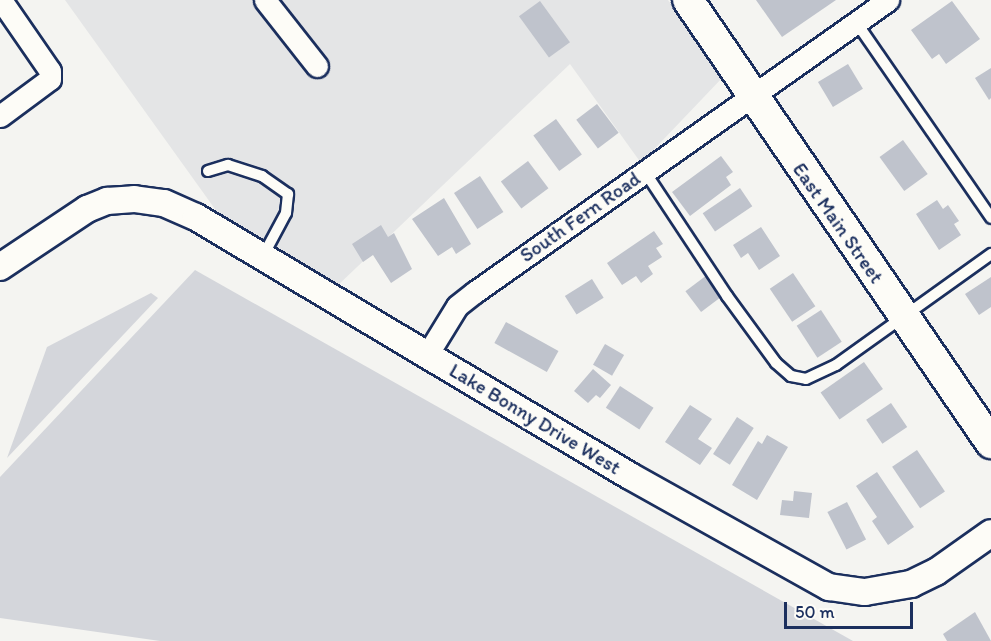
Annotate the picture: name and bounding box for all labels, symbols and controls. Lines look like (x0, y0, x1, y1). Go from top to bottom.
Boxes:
street label: East Main Street (787, 158, 889, 288)
street label: South Fern Road (516, 167, 644, 267)
street label: Lake Bonny Drive West (445, 358, 625, 480)
scale bar (787, 590, 916, 628)
text: 50 m (795, 601, 835, 623)

